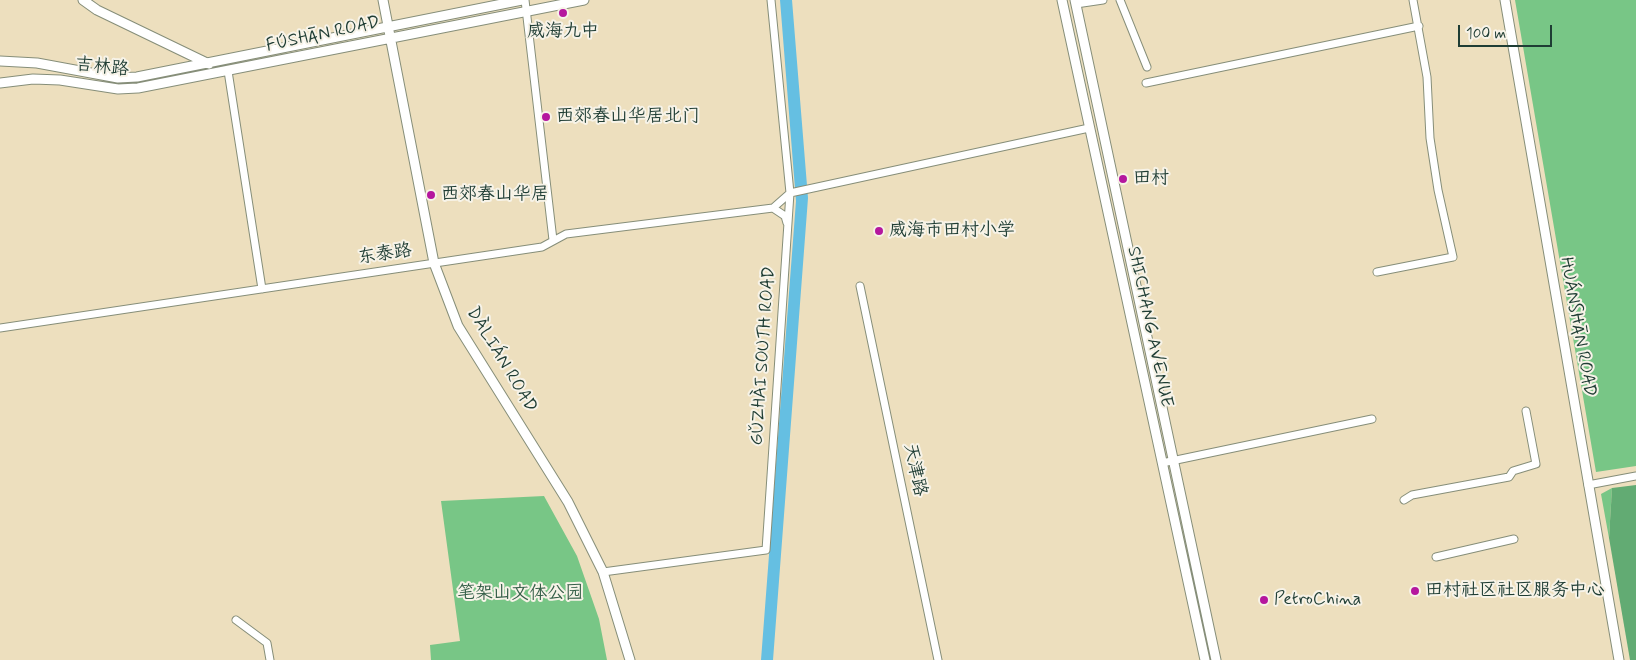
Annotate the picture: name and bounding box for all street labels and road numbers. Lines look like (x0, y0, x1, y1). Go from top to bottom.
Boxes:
street label: FÚSHĀN ROAD (264, 12, 382, 58)
street label: 吉林路 (74, 54, 130, 82)
street label: 东泰路 (357, 241, 413, 269)
street label: SHICHANG AVENUE (1121, 245, 1177, 409)
street label: HUÁNSHĀN ROAD (1554, 256, 1600, 398)
street label: GǓZHÀI SOUTH ROAD (747, 266, 781, 446)
street label: DÀLIÁN ROAD (461, 303, 541, 417)
street label: 天津路 (898, 441, 930, 499)

